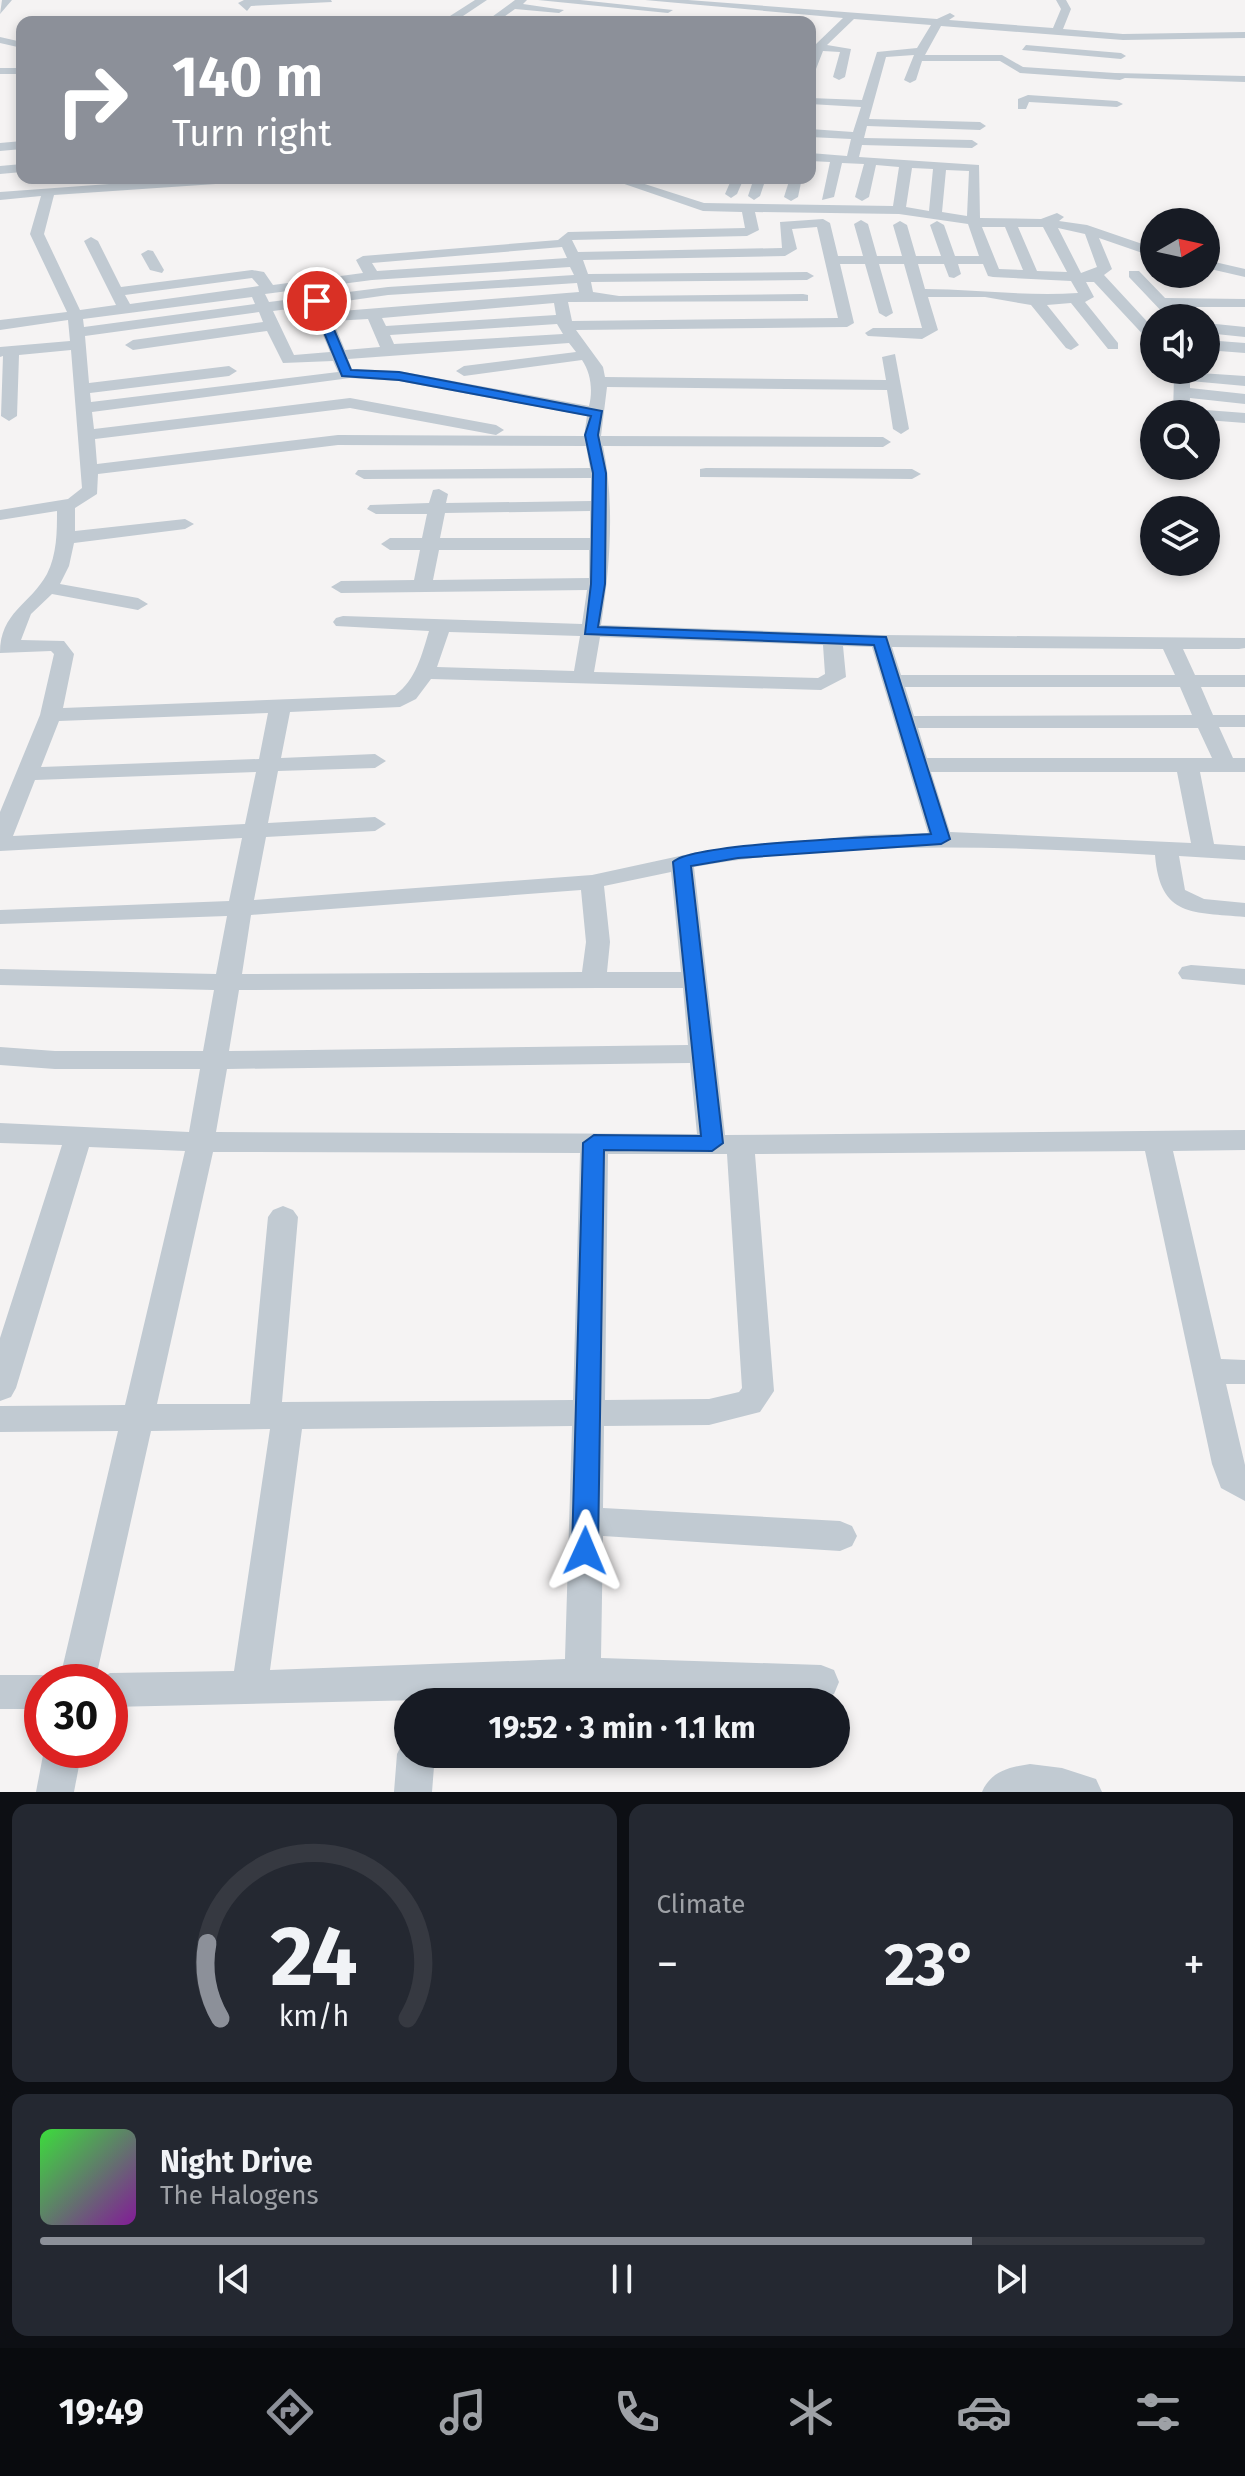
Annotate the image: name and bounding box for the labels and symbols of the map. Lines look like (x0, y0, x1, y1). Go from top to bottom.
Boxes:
north arrow (1140, 208, 1220, 288)
pin (283, 267, 351, 335)
position arrow (543, 1509, 627, 1593)
speed limit sign: 30 (24, 1664, 128, 1768)

